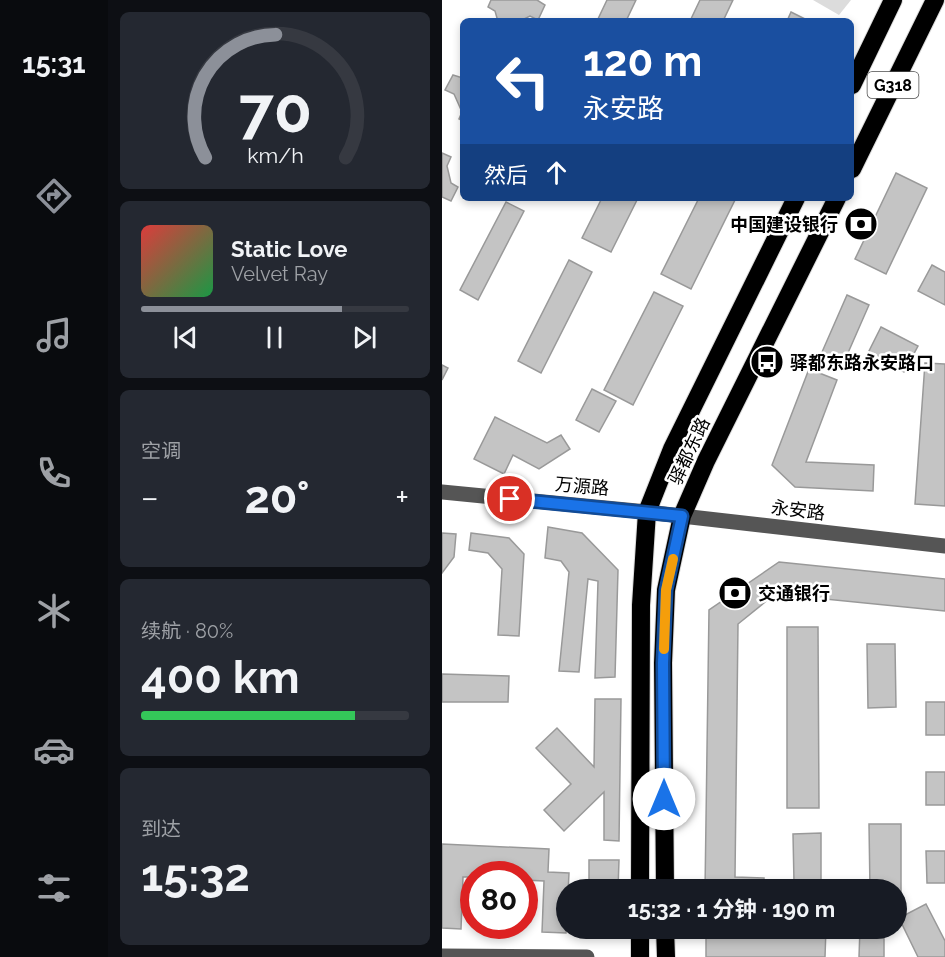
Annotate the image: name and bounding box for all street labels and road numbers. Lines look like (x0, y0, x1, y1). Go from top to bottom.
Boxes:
road number: G318 (868, 72, 918, 98)
street label: 驿都东路 (664, 414, 714, 488)
street label: 万源路 (554, 473, 610, 499)
street label: 永安路 (770, 496, 826, 524)

